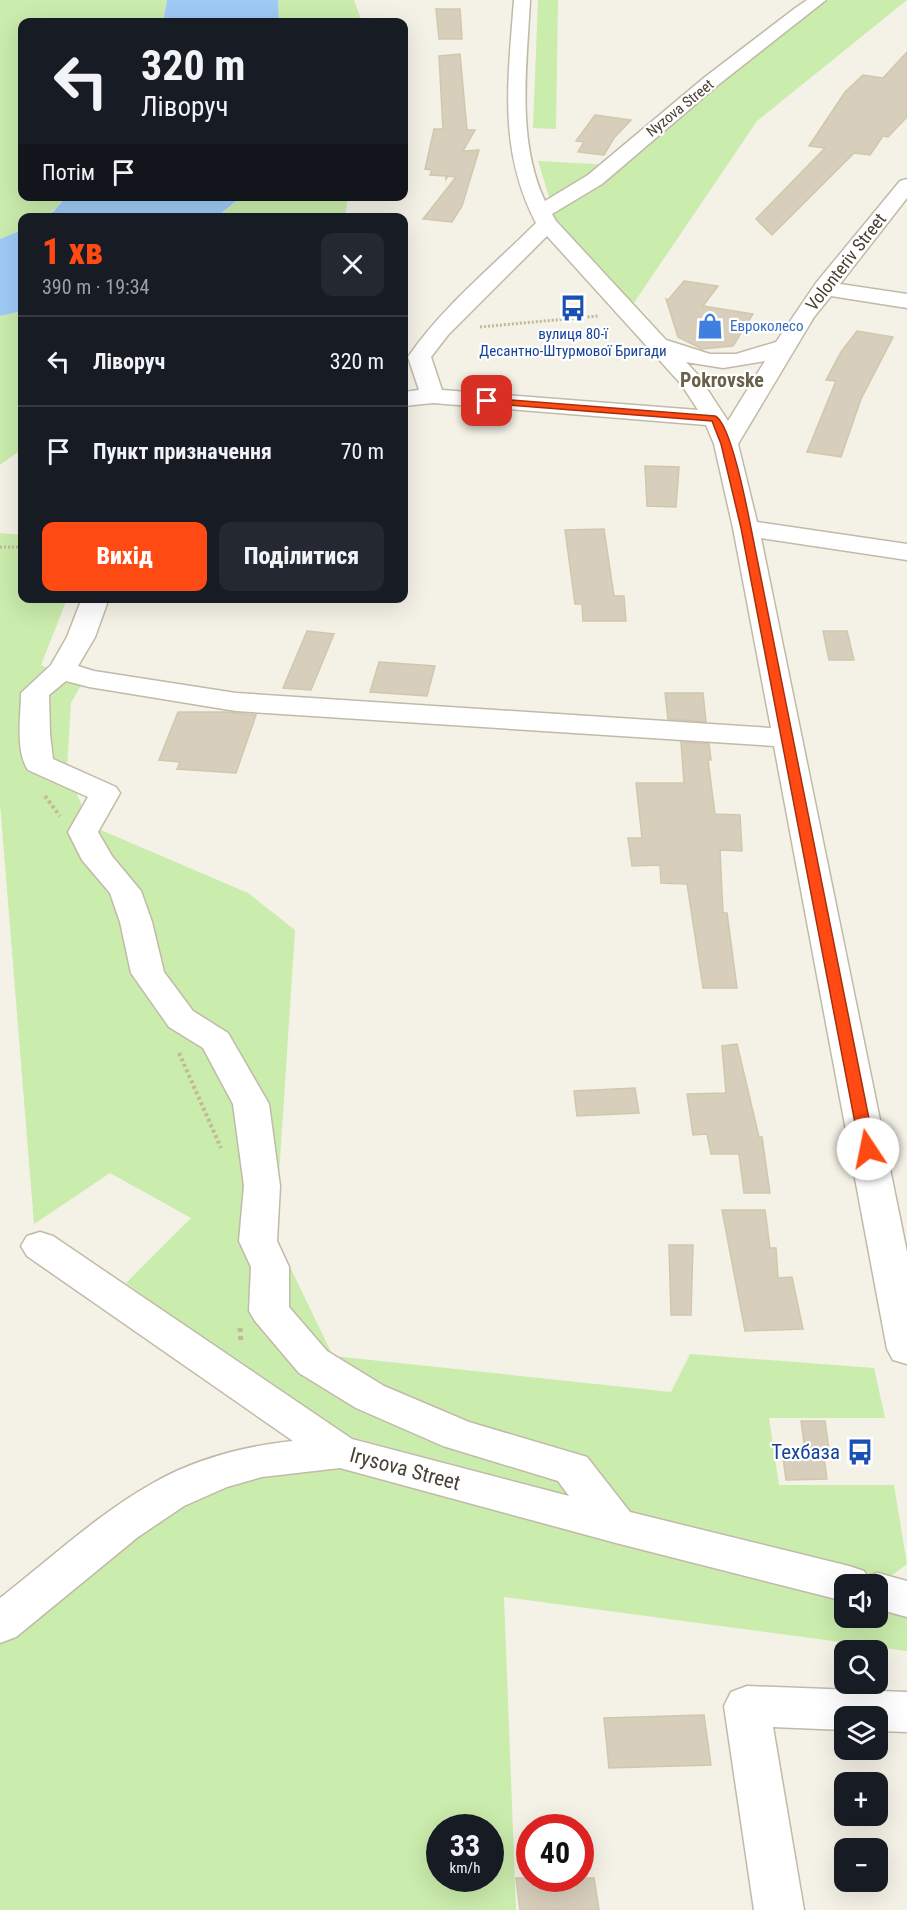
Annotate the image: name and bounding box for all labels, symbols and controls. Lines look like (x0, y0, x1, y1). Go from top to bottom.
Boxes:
text: 320 m (141, 41, 246, 90)
icon: left (42, 42, 120, 120)
street label: Nyzova Street (643, 75, 717, 141)
text: Ліворуч (141, 91, 228, 123)
icon: arrive (107, 156, 140, 189)
text: Потім (42, 160, 95, 185)
street label: Volonteriv Street (801, 209, 890, 315)
text: 1 хв (42, 231, 103, 273)
button: close (321, 233, 384, 296)
text: 390 m · 19:34 (42, 275, 149, 299)
bus stop icon: вулиця 80-ї Десантно-Штурмової Бригади (558, 293, 588, 323)
shop icon: Евроколесо (695, 311, 725, 341)
place label: Евроколесо (730, 317, 804, 335)
place label: вулиця 80-ї Десантно-Штурмової Бригади (479, 325, 667, 360)
icon: left (42, 345, 75, 378)
text: Ліворуч (93, 349, 165, 374)
text: 320 m (330, 349, 384, 374)
district label: Pokrovske (680, 368, 764, 392)
pin (461, 375, 512, 426)
icon: arrive (470, 384, 503, 417)
icon: arrive (42, 435, 75, 468)
text: Пункт призначення (93, 439, 272, 464)
text: 70 m (341, 439, 384, 464)
button: Вихід (42, 522, 207, 591)
button: Поділитися (219, 522, 384, 591)
position arrow (836, 1117, 900, 1181)
bus stop icon: Техбаза (845, 1437, 875, 1467)
place label: Техбаза (771, 1440, 840, 1464)
street label: Irysova Street (347, 1443, 463, 1495)
map controls (834, 1574, 888, 1892)
button: sound (834, 1574, 888, 1628)
button: search (834, 1640, 888, 1694)
button: layers (834, 1706, 888, 1760)
button: + (834, 1772, 888, 1826)
speed limit sign: 40 (516, 1814, 594, 1892)
text: 33 (450, 1828, 480, 1863)
button: − (834, 1838, 888, 1892)
text: km/h (450, 1859, 480, 1877)

